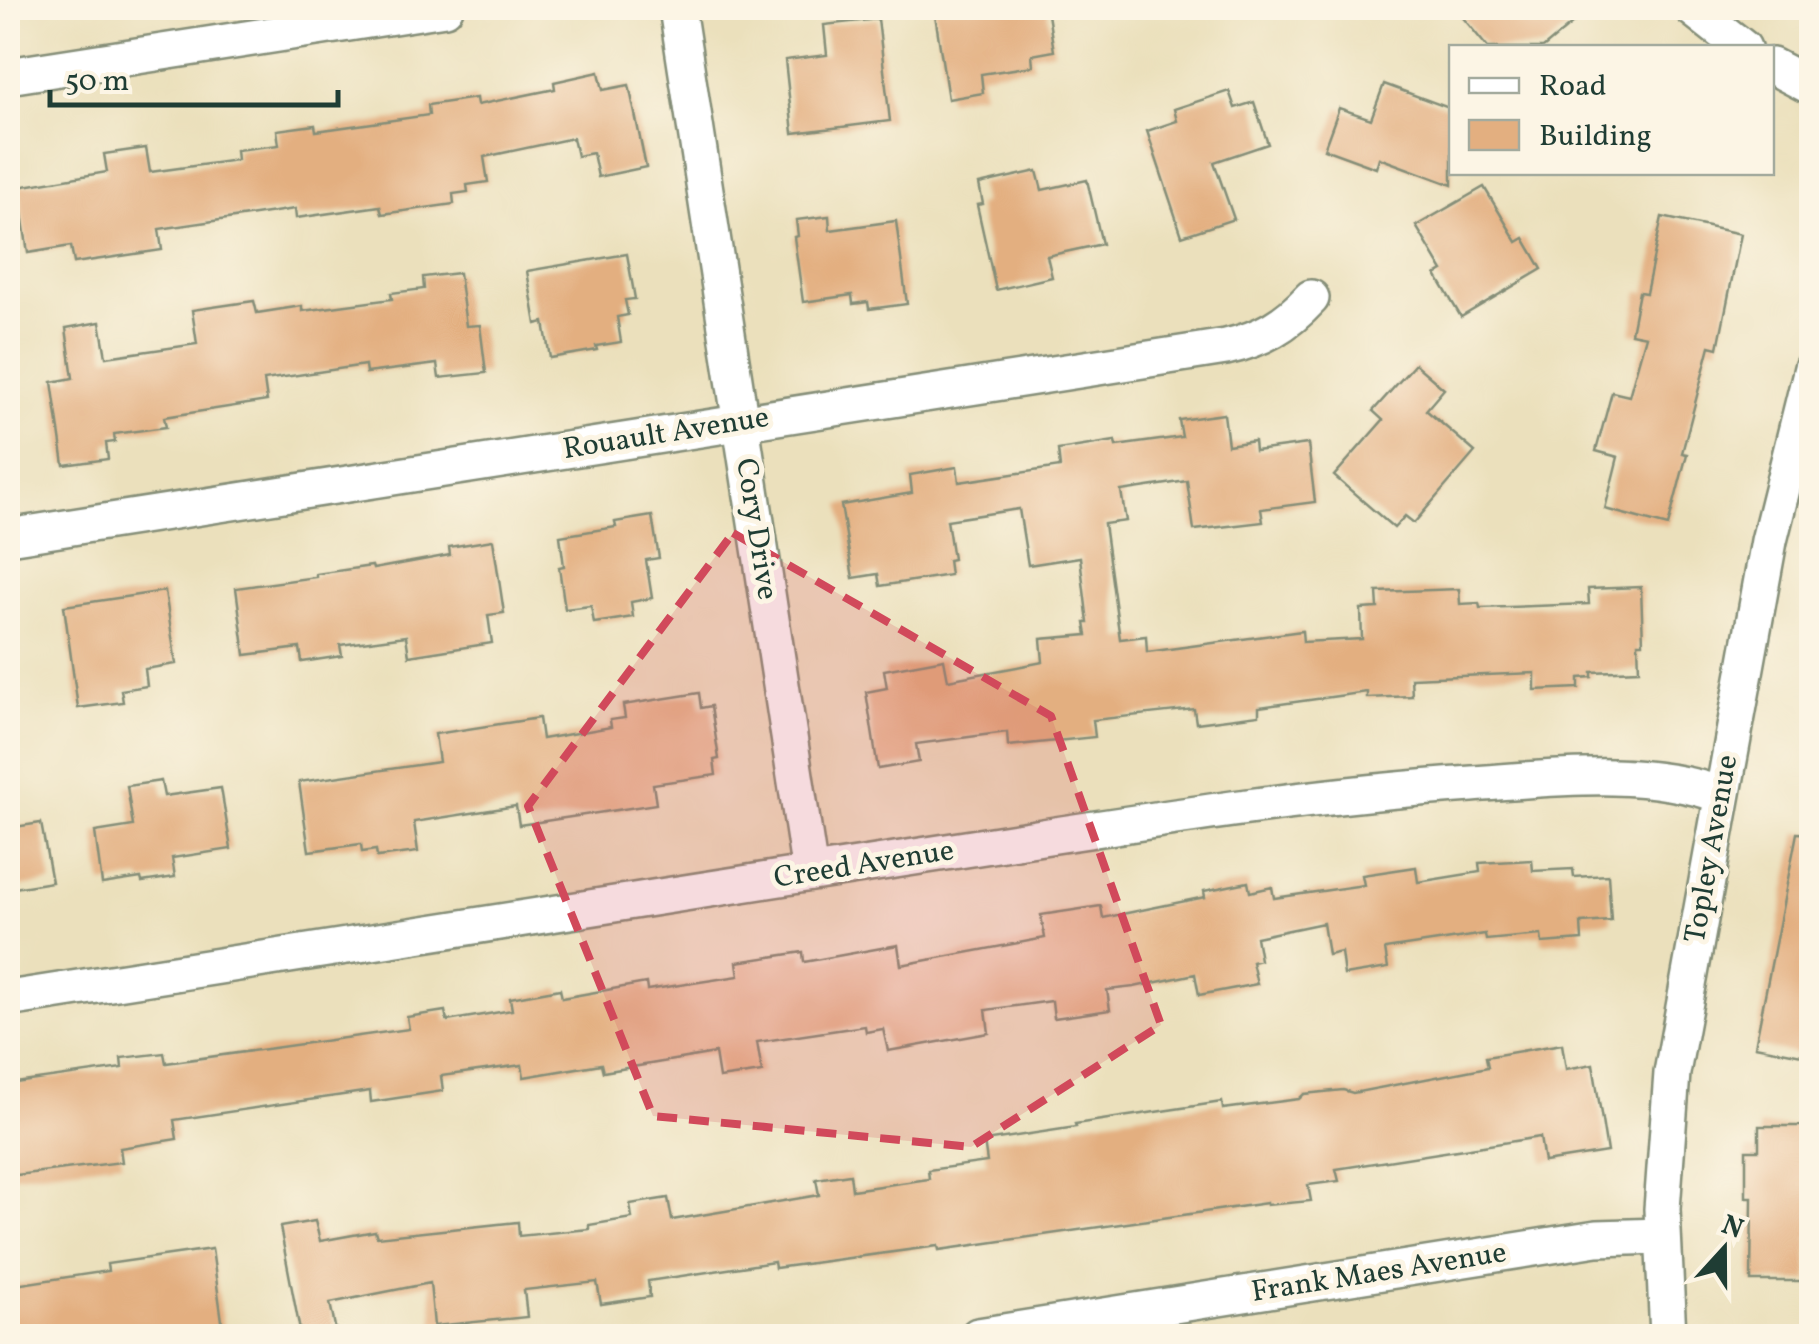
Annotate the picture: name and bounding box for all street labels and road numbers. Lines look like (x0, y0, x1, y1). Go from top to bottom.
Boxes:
street label: Rouault Avenue (560, 397, 772, 471)
street label: Cory Drive (724, 455, 788, 603)
street label: Topley Avenue (1675, 751, 1749, 947)
street label: Creed Avenue (771, 830, 957, 900)
street label: Frank Maes Avenue (1248, 1232, 1510, 1314)

